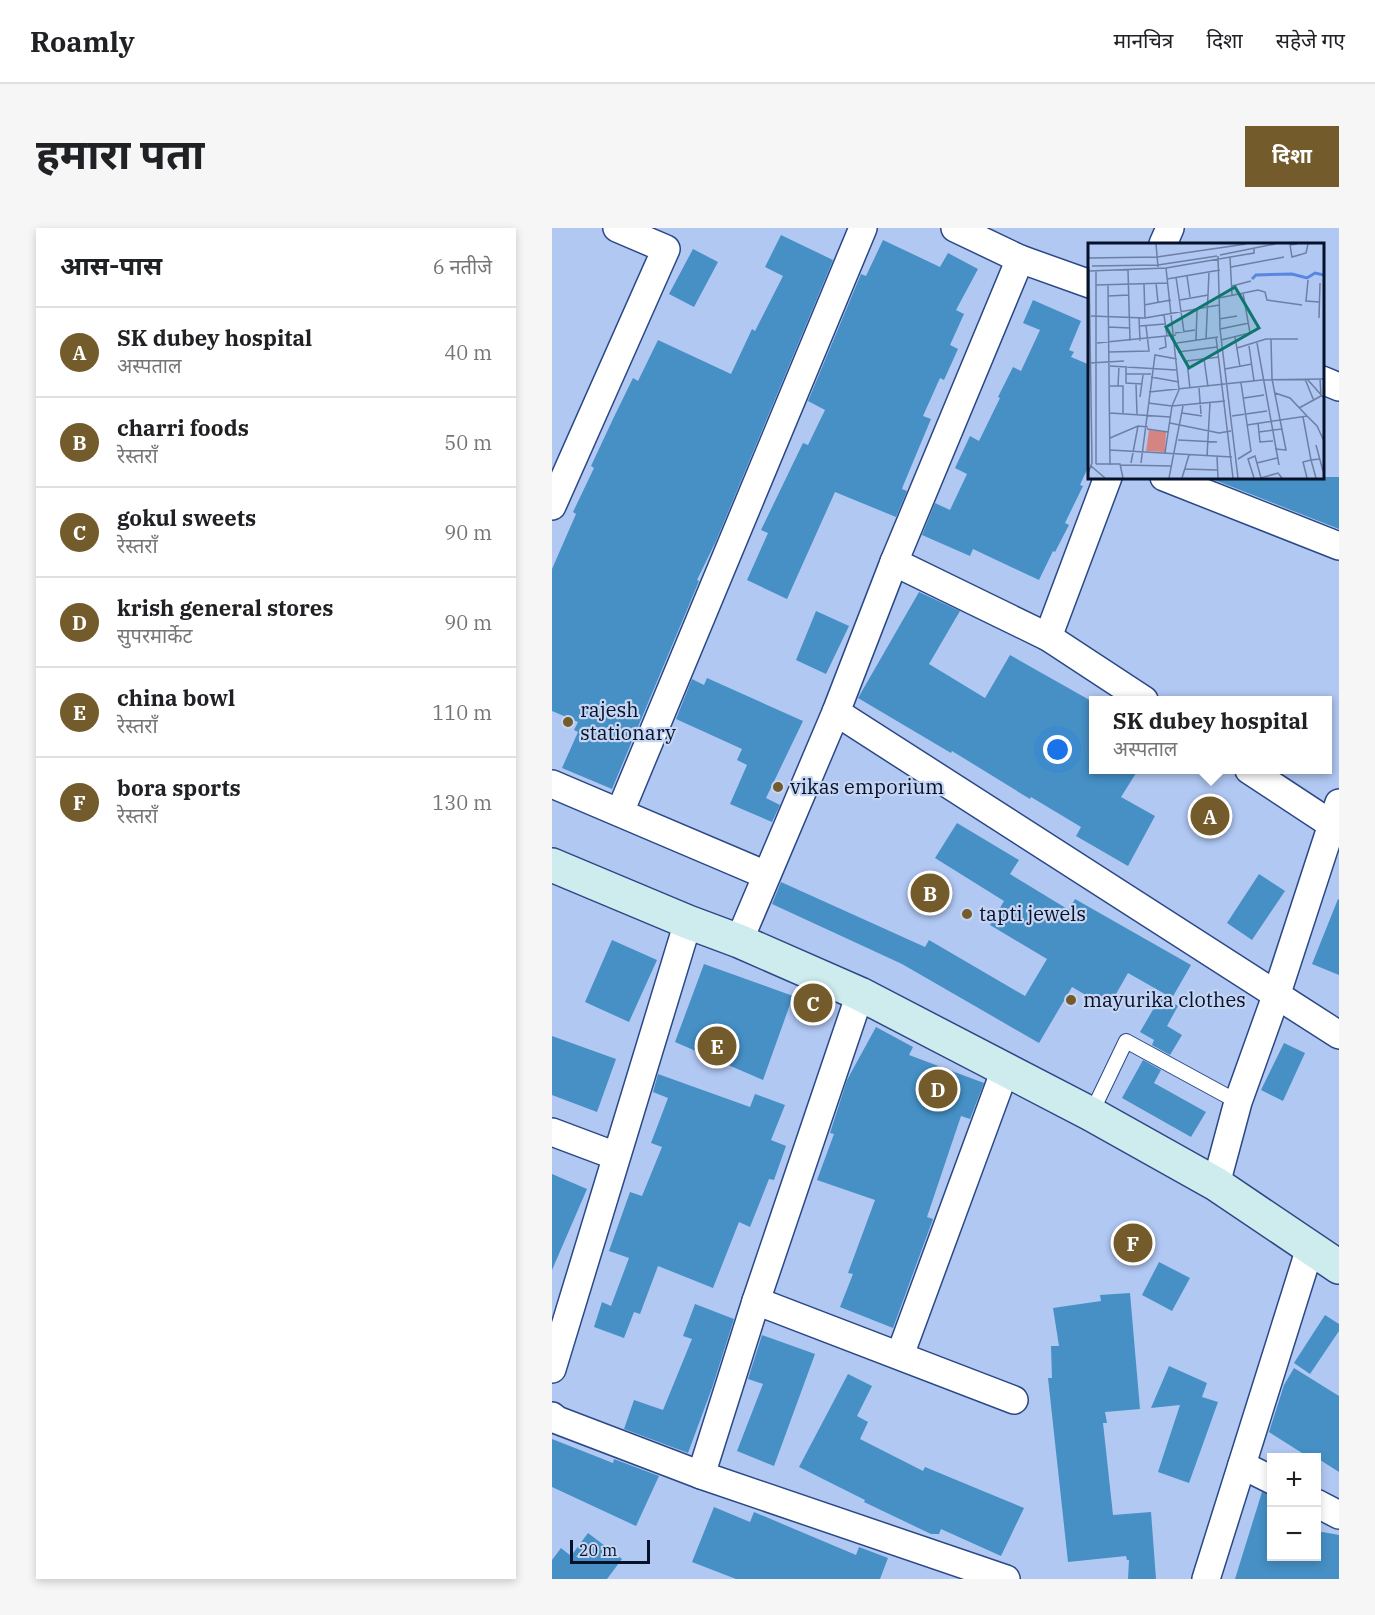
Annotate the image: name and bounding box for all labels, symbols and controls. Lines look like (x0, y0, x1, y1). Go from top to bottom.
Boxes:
text: Roamly (30, 23, 135, 60)
text: मानचित्र (1113, 26, 1173, 54)
text: दिशा (1206, 26, 1243, 54)
text: सहेजे गए (1276, 26, 1345, 54)
text: हमारा पता (36, 126, 204, 181)
button: दिशा (1245, 126, 1339, 187)
inset map (1088, 243, 1324, 478)
text: आस-पास (60, 248, 162, 282)
text: 6 नतीजे (433, 253, 492, 280)
text: SK dubey hospital (117, 323, 312, 352)
text: A (73, 339, 86, 366)
text: 40 m (444, 339, 492, 366)
text: अस्पताल (117, 352, 182, 379)
text: charri foods (117, 413, 249, 442)
text: B (72, 429, 87, 456)
text: 50 m (444, 429, 492, 456)
text: रेस्तराँ (117, 442, 158, 469)
text: gokul sweets (117, 503, 256, 532)
text: C (73, 519, 86, 546)
text: 90 m (444, 519, 492, 546)
text: रेस्तराँ (117, 532, 158, 559)
text: krish general stores (117, 593, 334, 622)
text: D (72, 609, 87, 636)
text: 90 m (444, 609, 492, 636)
text: सुपरमार्केट (117, 622, 193, 649)
text: china bowl (117, 683, 235, 712)
place label: rajesh stationary (580, 696, 676, 746)
popup (1089, 696, 1332, 774)
text: E (73, 699, 86, 726)
text: 110 m (432, 699, 492, 726)
text: SK dubey hospital (1113, 706, 1308, 735)
text: रेस्तराँ (117, 712, 158, 739)
marker: rajesh stationary (561, 715, 575, 729)
your location (1043, 735, 1072, 764)
text: अस्पताल (1113, 735, 1177, 762)
text: bora sports (117, 773, 241, 802)
place label: vikas emporium (790, 773, 944, 800)
marker: vikas emporium (771, 780, 785, 794)
text: F (73, 789, 86, 816)
text: 130 m (432, 789, 492, 816)
pin: A (1190, 794, 1230, 838)
text: रेस्तराँ (117, 802, 158, 829)
pin: B (910, 870, 950, 916)
place label: tapti jewels (979, 900, 1086, 927)
marker: tapti jewels (960, 907, 974, 921)
pin: C (794, 980, 832, 1026)
place label: mayurika clothes (1083, 986, 1246, 1013)
marker: mayurika clothes (1064, 993, 1078, 1007)
pin: E (698, 1024, 736, 1068)
pin: D (918, 1066, 958, 1112)
pin: F (1114, 1220, 1152, 1266)
map controls (1267, 1453, 1321, 1561)
button: + (1267, 1453, 1321, 1507)
button: − (1267, 1507, 1321, 1561)
scale bar (570, 1537, 650, 1564)
text: 20 m (579, 1540, 617, 1560)

